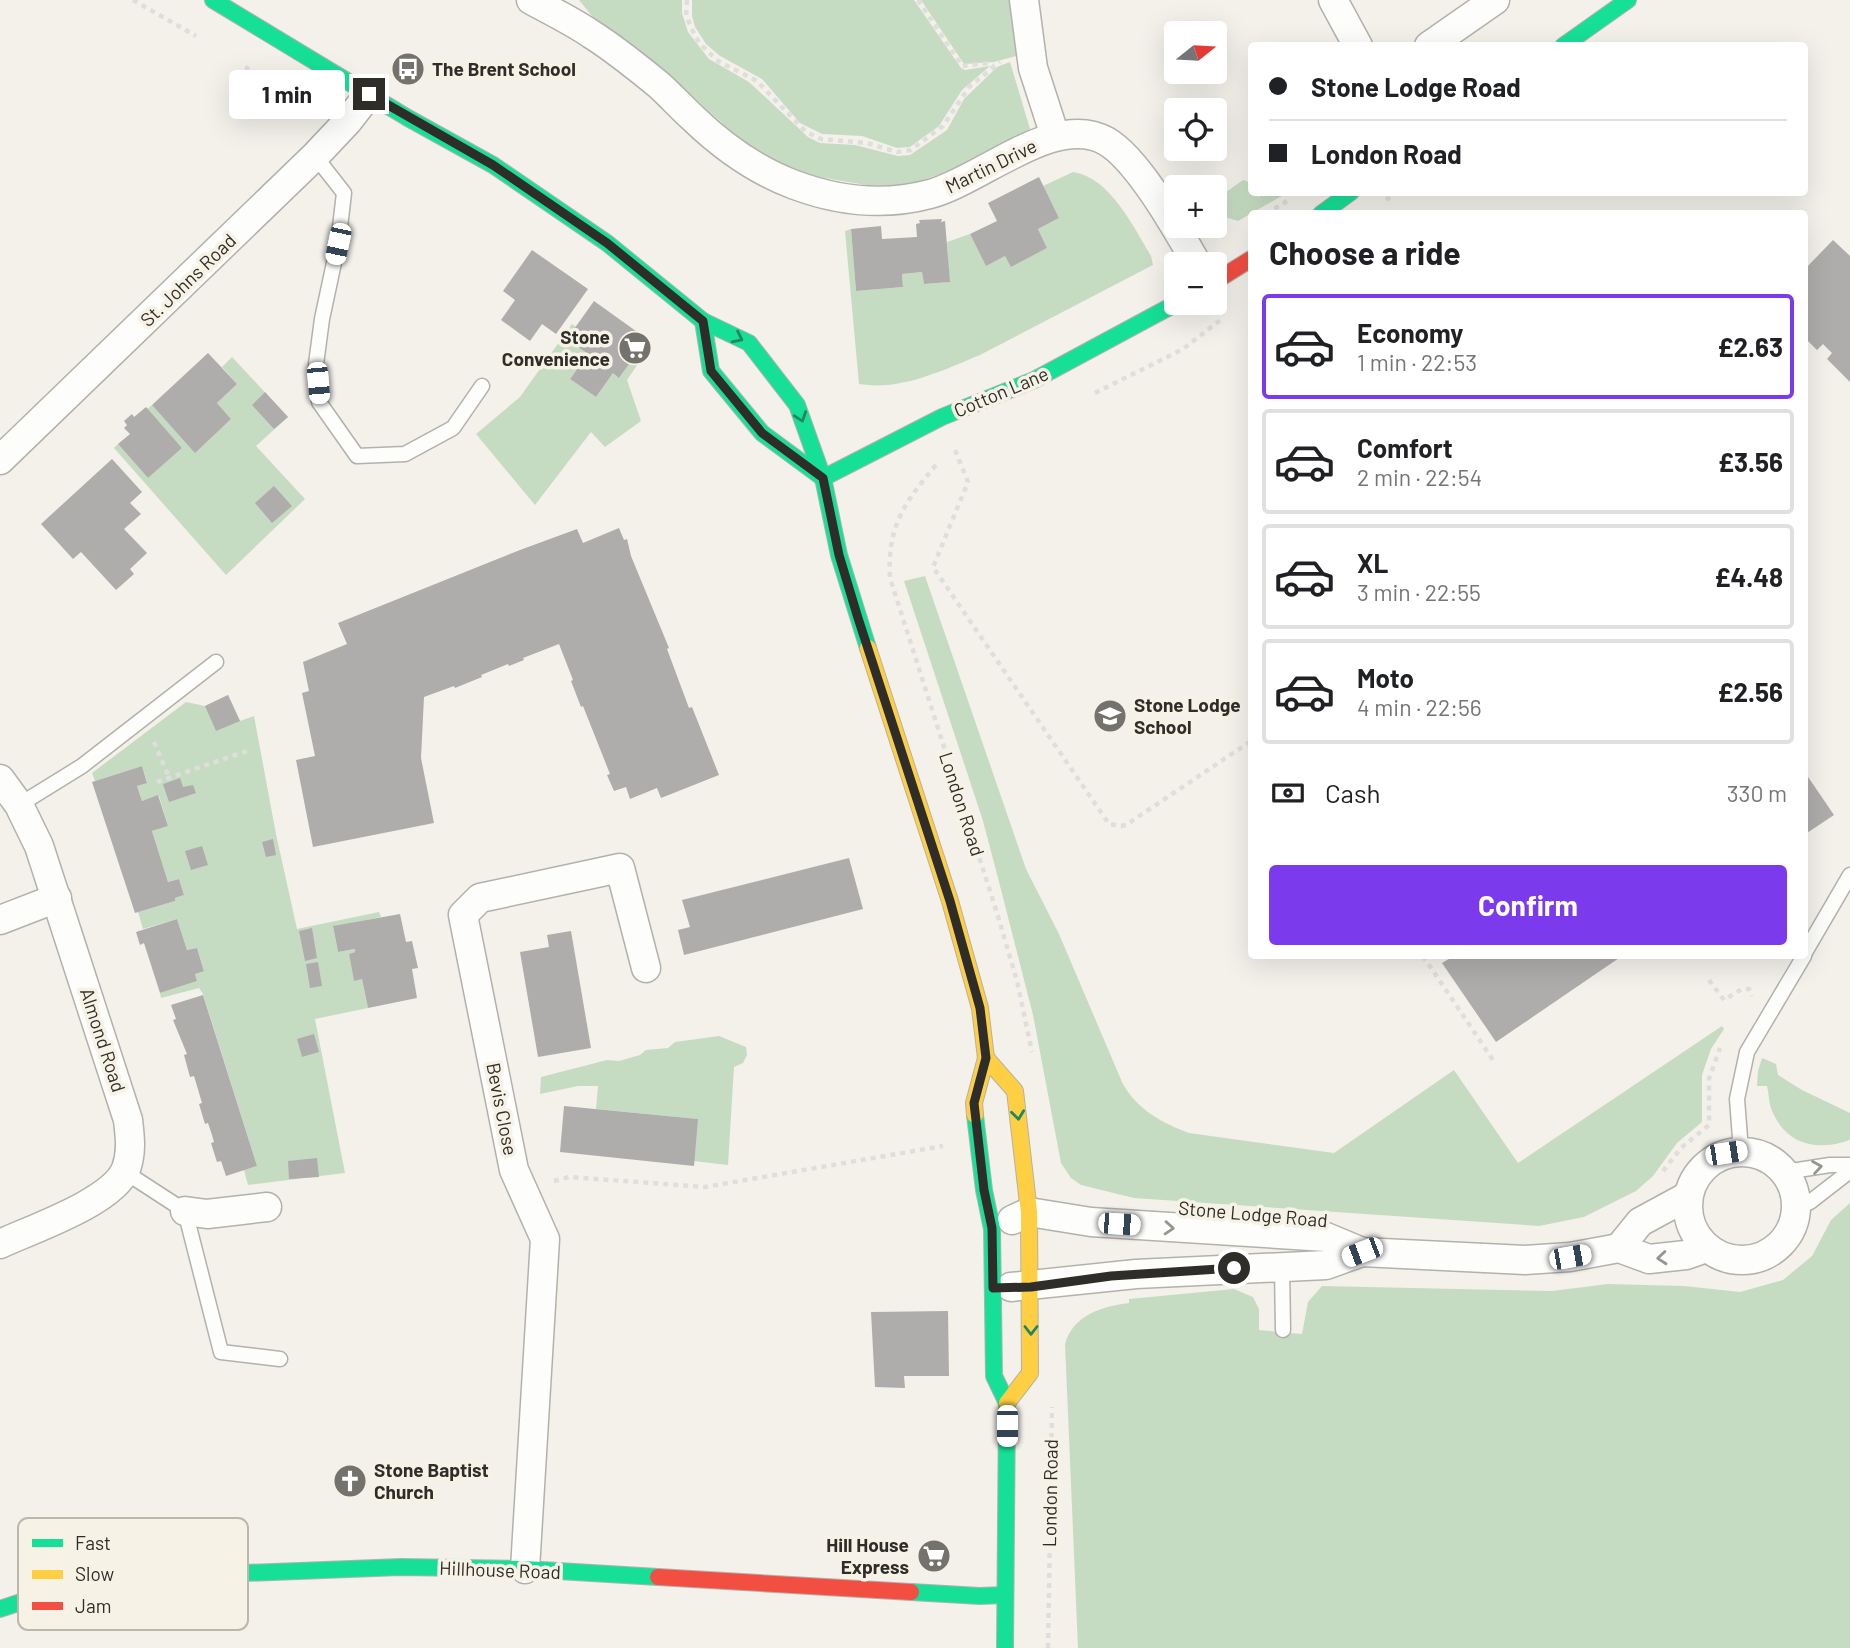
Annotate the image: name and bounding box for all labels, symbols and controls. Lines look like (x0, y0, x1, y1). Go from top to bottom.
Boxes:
north arrow (1164, 21, 1227, 84)
map controls (1164, 21, 1227, 315)
bus stop icon: The Brent School (389, 50, 427, 88)
place label: The Brent School (432, 57, 576, 80)
callout: 1 min (229, 70, 344, 119)
text: Stone Lodge Road (1311, 71, 1521, 102)
route end (353, 78, 385, 110)
text: 1 min (262, 80, 312, 108)
button: locate (1164, 98, 1227, 161)
street label: Martin Drive (941, 134, 1040, 198)
text: London Road (1311, 138, 1462, 169)
button: + (1164, 175, 1227, 238)
car (324, 221, 353, 267)
street label: St. Johns Road (135, 228, 240, 331)
text: Choose a ride (1269, 233, 1461, 271)
button: − (1164, 252, 1227, 315)
icon: car (1273, 315, 1336, 378)
text: Economy (1357, 317, 1463, 348)
place label: Stone Convenience (502, 325, 610, 370)
supermarket icon: Stone Convenience (616, 329, 654, 367)
one-way arrow (731, 330, 743, 344)
text: £2.63 (1717, 331, 1783, 362)
text: 1 min · 22:53 (1357, 348, 1477, 376)
car (306, 361, 331, 405)
street label: Cotton Lane (950, 361, 1052, 422)
one-way arrow (793, 410, 807, 422)
icon: car (1273, 430, 1336, 493)
text: Comfort (1357, 432, 1453, 463)
text: £3.56 (1718, 446, 1783, 477)
text: 2 min · 22:54 (1357, 463, 1482, 491)
icon: car (1273, 545, 1336, 608)
text: XL (1357, 547, 1388, 578)
text: £4.48 (1715, 561, 1783, 592)
text: 3 min · 22:55 (1357, 578, 1481, 606)
icon: car (1273, 660, 1336, 723)
text: Moto (1357, 662, 1414, 693)
text: £2.56 (1718, 676, 1783, 707)
place label: Stone Lodge School (1134, 693, 1241, 738)
text: 4 min · 22:56 (1357, 693, 1482, 721)
school or university icon: Stone Lodge School (1091, 697, 1129, 735)
street label: London Road (935, 749, 990, 859)
icon: cash (1269, 774, 1307, 812)
text: Cash (1325, 777, 1380, 808)
text: 330 m (1727, 779, 1787, 807)
button: Confirm (1269, 865, 1787, 945)
street label: Almond Road (76, 985, 131, 1095)
street label: Bevis Close (482, 1061, 523, 1157)
one-way arrow (1011, 1110, 1026, 1121)
car (1704, 1139, 1749, 1167)
one-way arrow (1811, 1160, 1823, 1175)
street label: Stone Lodge Road (1177, 1196, 1329, 1231)
car (1098, 1212, 1141, 1236)
one-way arrow (1164, 1220, 1175, 1235)
car (1339, 1235, 1386, 1269)
car (1548, 1243, 1593, 1271)
one-way arrow (1657, 1250, 1668, 1265)
route start (1218, 1252, 1250, 1284)
one-way arrow (1023, 1325, 1039, 1335)
car (997, 1405, 1018, 1447)
street label: London Road (1037, 1439, 1062, 1547)
place label: Stone Baptist Church (374, 1458, 489, 1503)
church icon: Stone Baptist Church (331, 1462, 369, 1500)
legend (18, 1518, 248, 1630)
text: Fast (75, 1531, 111, 1554)
place label: Hill House Express (826, 1533, 909, 1578)
supermarket icon: Hill House Express (915, 1537, 953, 1575)
street label: Hillhouse Road (439, 1556, 561, 1583)
text: Slow (75, 1562, 114, 1585)
text: Jam (75, 1594, 111, 1617)

